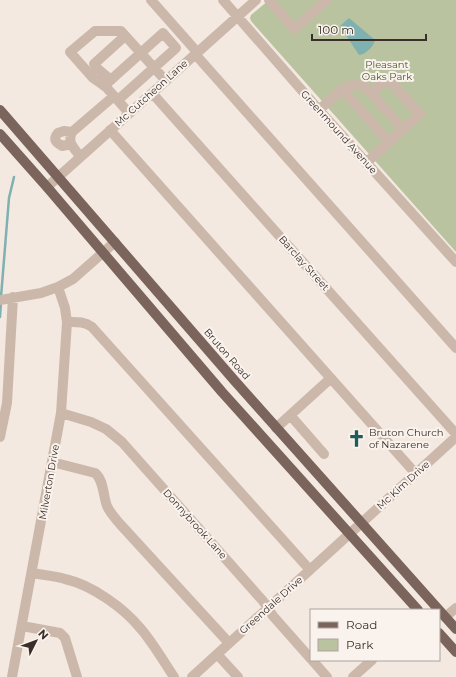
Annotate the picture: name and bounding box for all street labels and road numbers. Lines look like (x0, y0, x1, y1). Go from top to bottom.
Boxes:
street label: Mc Cutcheon Lane (112, 57, 190, 129)
street label: Greenmound Avenue (298, 88, 380, 176)
street label: Barclay Street (276, 233, 332, 293)
street label: Bruton Road (201, 326, 253, 382)
street label: Milverton Drive (36, 443, 62, 521)
street label: Mc Kim Drive (374, 458, 432, 512)
street label: Donnybrook Lane (160, 486, 230, 562)
street label: Greendale Drive (237, 573, 305, 637)

